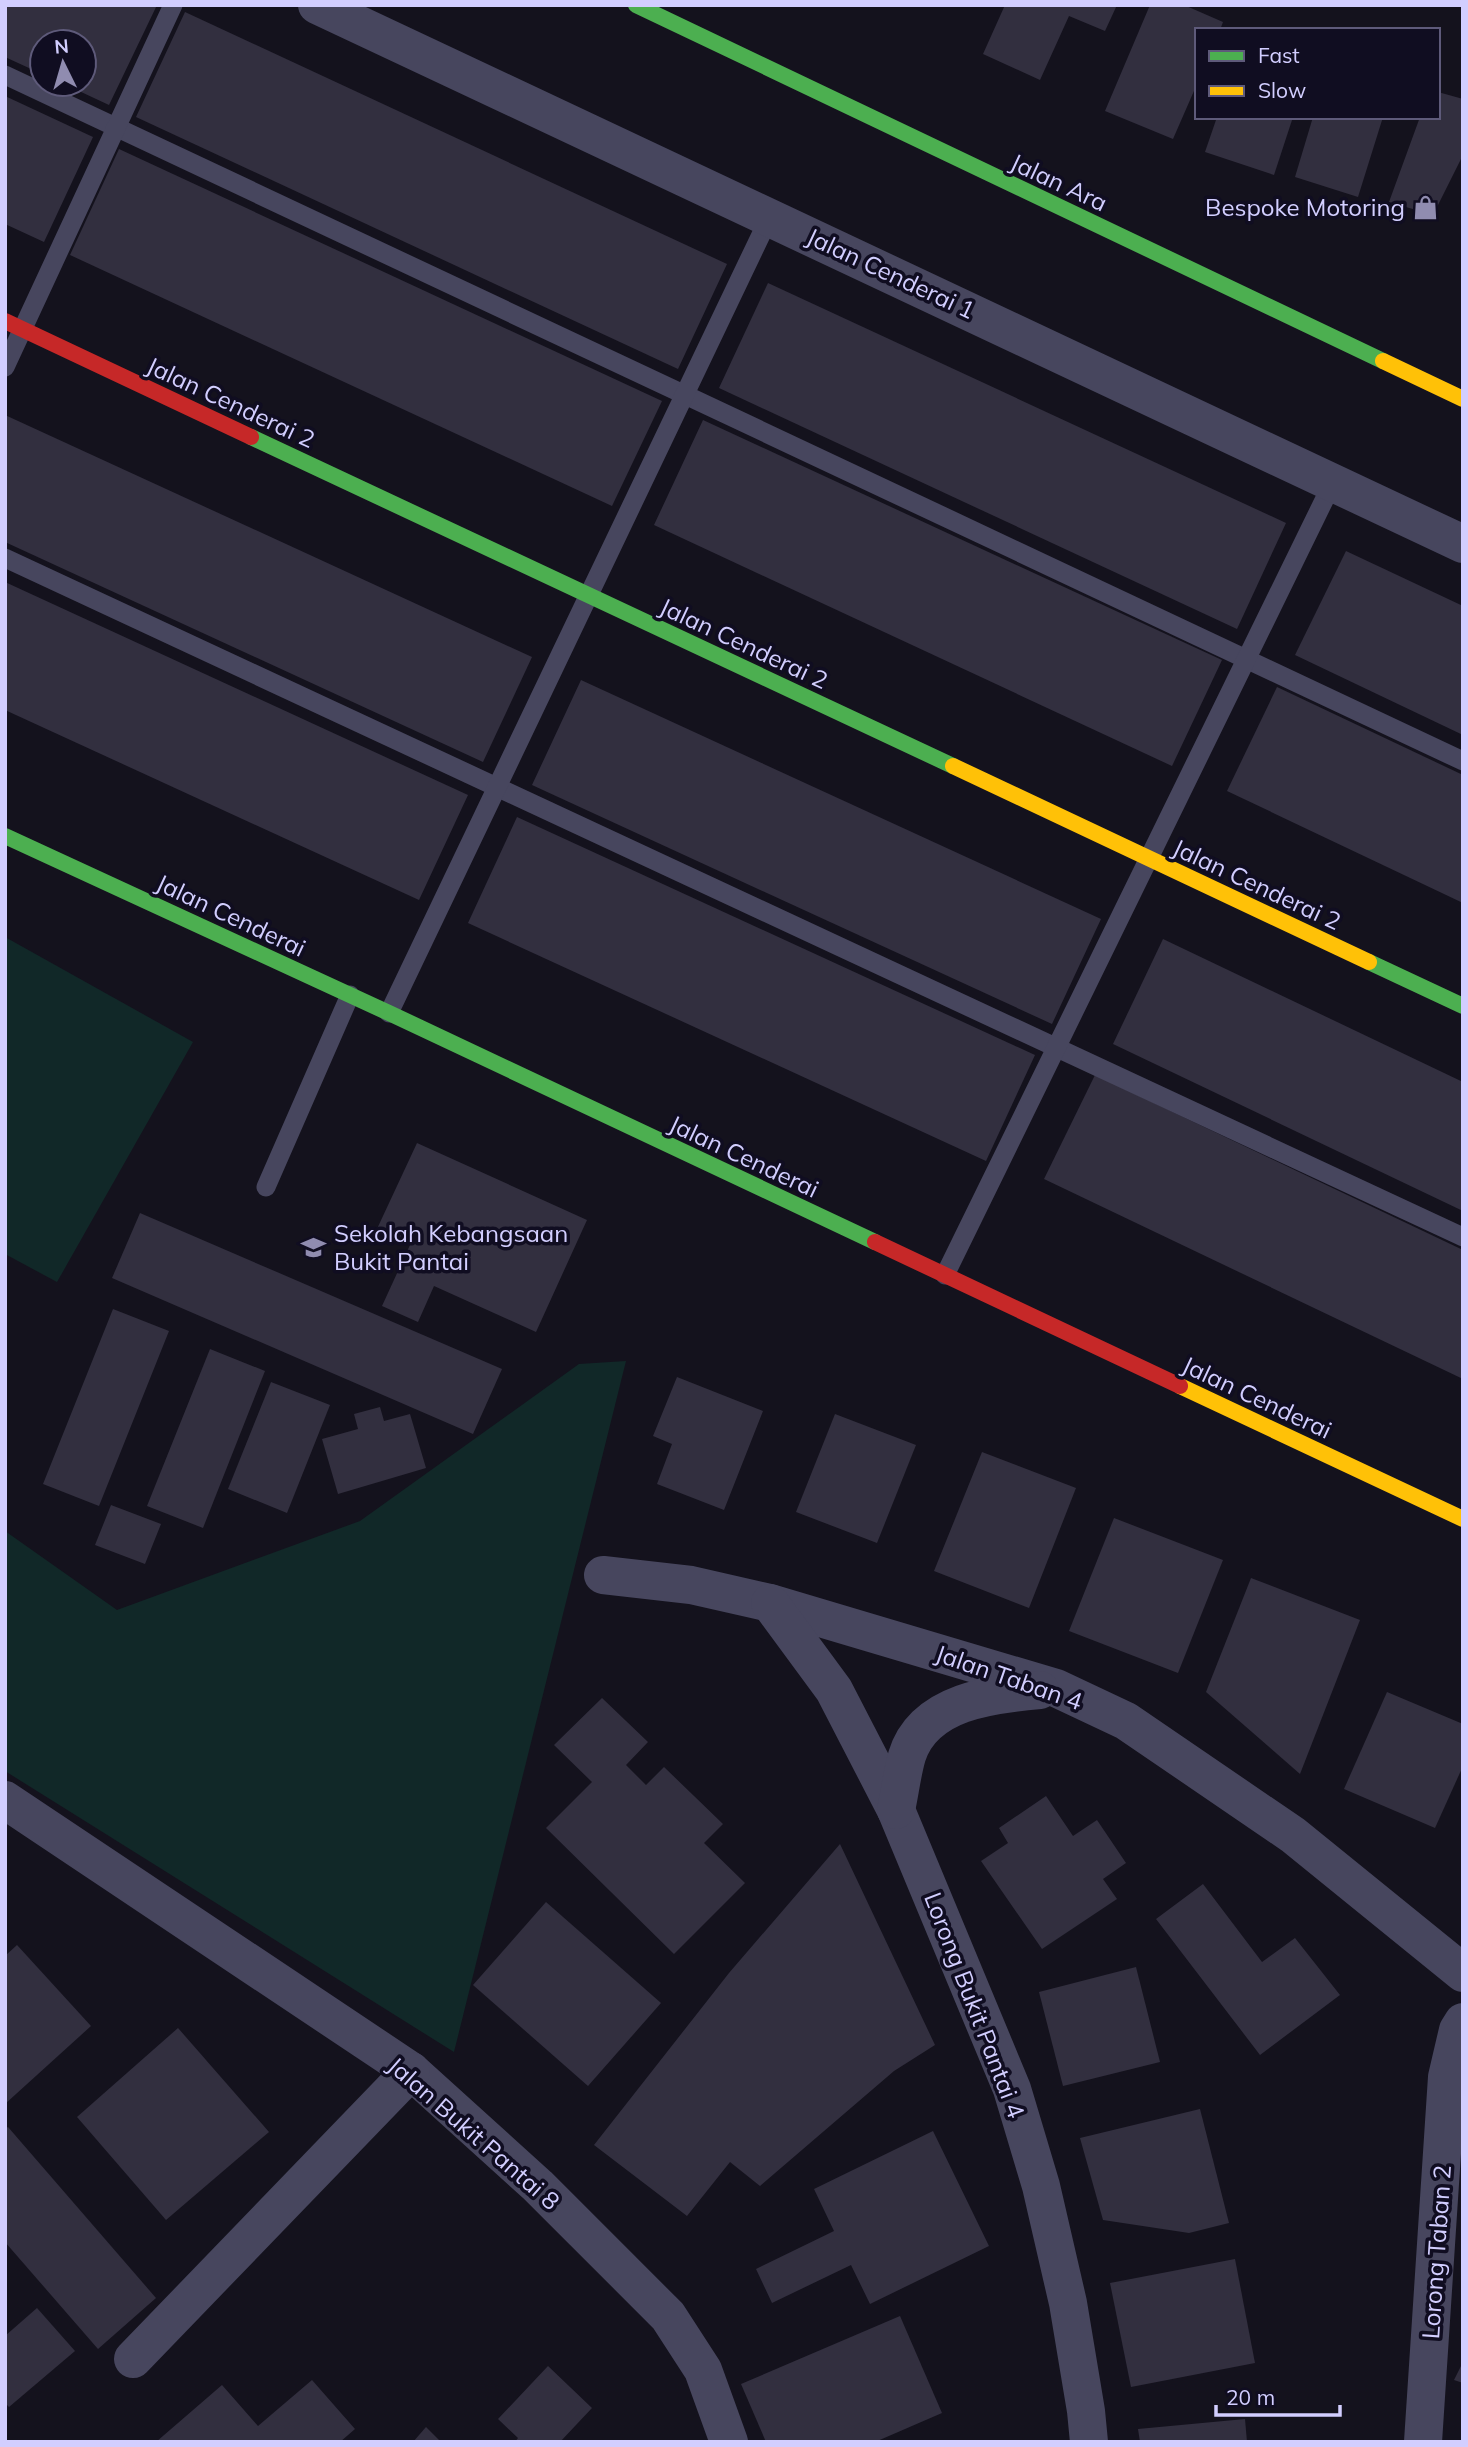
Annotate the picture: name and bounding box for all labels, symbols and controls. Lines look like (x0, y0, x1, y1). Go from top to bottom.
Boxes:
north arrow (28, 28, 98, 98)
legend (1195, 28, 1440, 119)
text: N (53, 33, 70, 59)
text: Fast (1258, 42, 1300, 68)
text: Slow (1258, 77, 1306, 103)
street label: Jalan Ara (1006, 147, 1112, 217)
place label: Bespoke Motoring (1205, 192, 1405, 222)
shop icon: Bespoke Motoring (1411, 193, 1439, 221)
street label: Jalan Cenderai 1 (802, 221, 980, 325)
street label: Jalan Cenderai 2 (142, 350, 320, 454)
street label: Jalan Cenderai 2 (655, 591, 833, 695)
street label: Jalan Cenderai 2 (1168, 832, 1346, 936)
street label: Jalan Cenderai (151, 867, 311, 963)
street label: Jalan Cenderai (664, 1108, 824, 1204)
place label: Sekolah Kebangsaan Bukit Pantai (334, 1218, 568, 1276)
school or university icon: Sekolah Kebangsaan Bukit Pantai (300, 1233, 328, 1261)
street label: Jalan Cenderai (1177, 1349, 1337, 1445)
street label: Jalan Taban 4 (932, 1638, 1086, 1716)
street label: Lorong Bukit Pantai 4 (918, 1888, 1032, 2122)
street label: Jalan Bukit Pantai 8 (382, 2050, 566, 2216)
street label: Lorong Taban 2 (1415, 2164, 1457, 2340)
scale bar (1216, 2374, 1340, 2418)
text: 20 m (1226, 2384, 1275, 2410)

